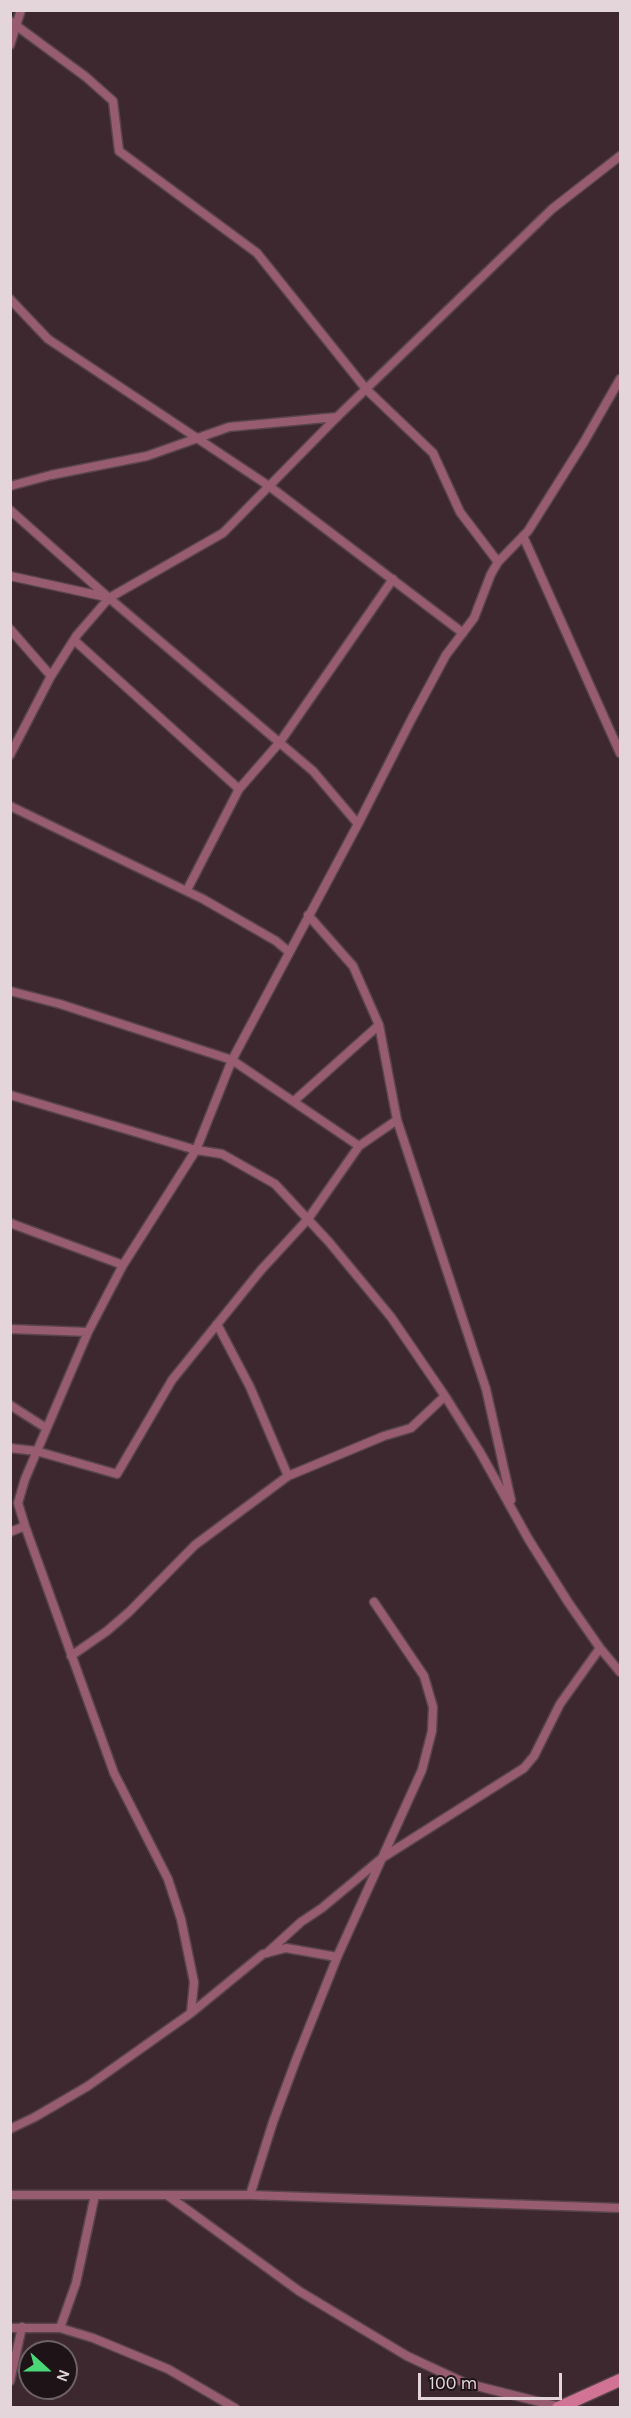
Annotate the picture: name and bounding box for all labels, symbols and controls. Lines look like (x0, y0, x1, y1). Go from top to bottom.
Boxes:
north arrow (18, 2340, 78, 2400)
scale bar (421, 2361, 565, 2399)
text: N (52, 2367, 74, 2385)
text: 100 m (429, 2372, 477, 2394)

